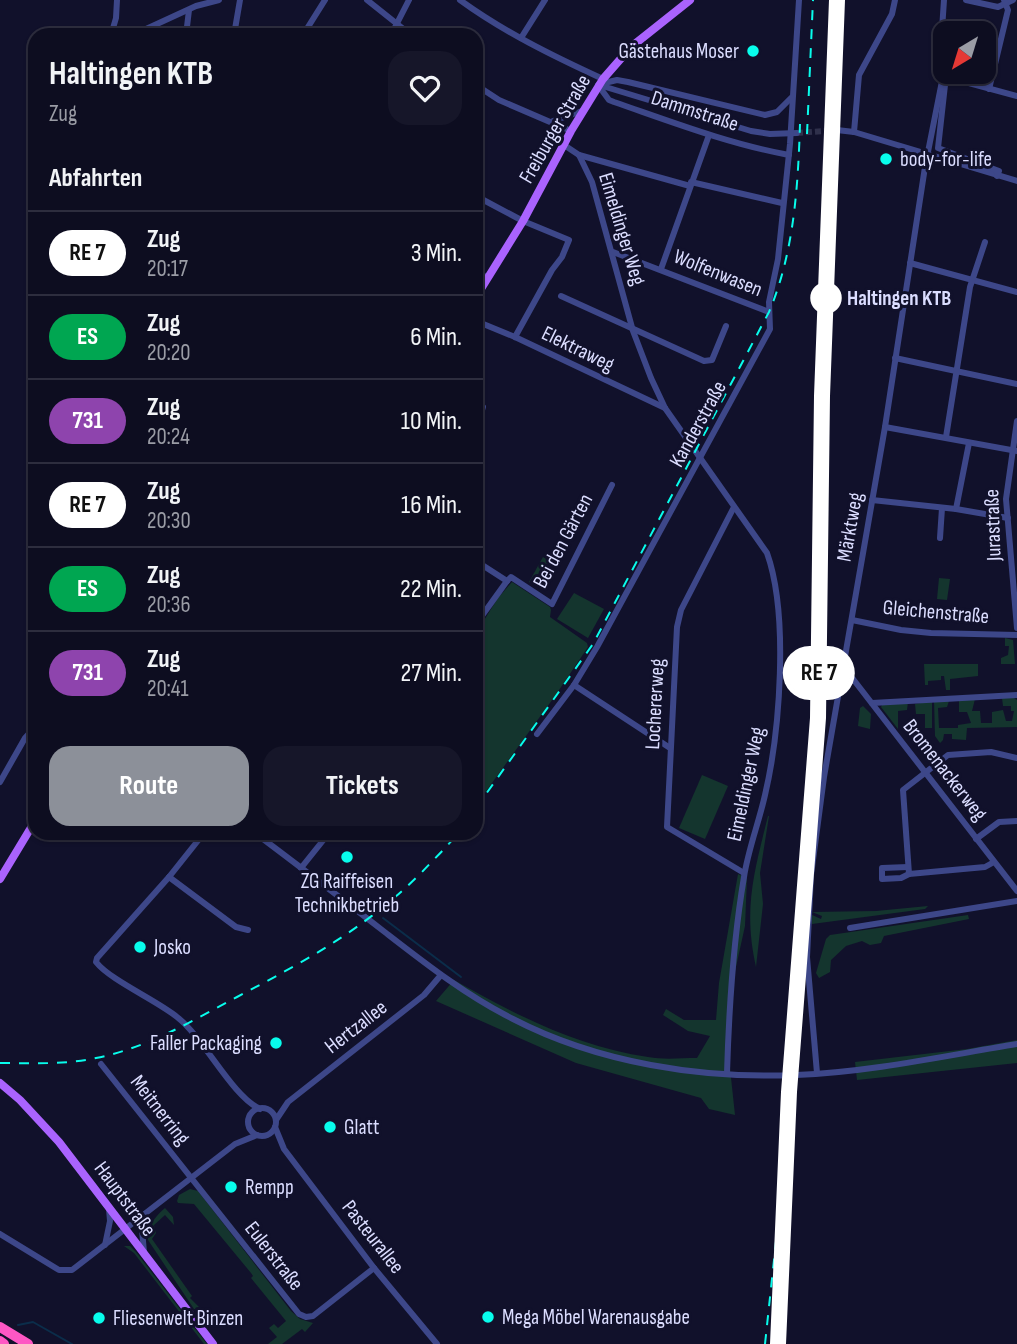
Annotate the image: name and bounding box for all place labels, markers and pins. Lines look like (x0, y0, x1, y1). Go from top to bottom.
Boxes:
place label: Gästehaus Moser (618, 39, 739, 64)
marker: Gästehaus Moser (745, 43, 761, 59)
place label: body-for-life (900, 147, 992, 172)
marker: body-for-life (878, 151, 894, 167)
marker: Haltingen KTB (811, 283, 841, 313)
place label: Haltingen KTB (847, 286, 951, 311)
marker: ZG Raiffeisen Technikbetrieb (339, 849, 355, 865)
place label: ZG Raiffeisen Technikbetrieb (295, 869, 399, 918)
place label: Josko (153, 935, 191, 960)
marker: Josko (132, 939, 148, 955)
place label: Faller Packaging (150, 1031, 262, 1056)
marker: Faller Packaging (268, 1035, 284, 1051)
place label: Glatt (344, 1115, 379, 1140)
marker: Glatt (322, 1119, 338, 1135)
place label: Rempp (245, 1175, 294, 1200)
marker: Rempp (223, 1179, 239, 1195)
place label: Mega Möbel Warenausgabe (502, 1305, 690, 1330)
place label: Fliesenwelt Binzen (113, 1306, 243, 1331)
marker: Mega Möbel Warenausgabe (480, 1309, 496, 1325)
marker: Fliesenwelt Binzen (91, 1310, 107, 1326)

